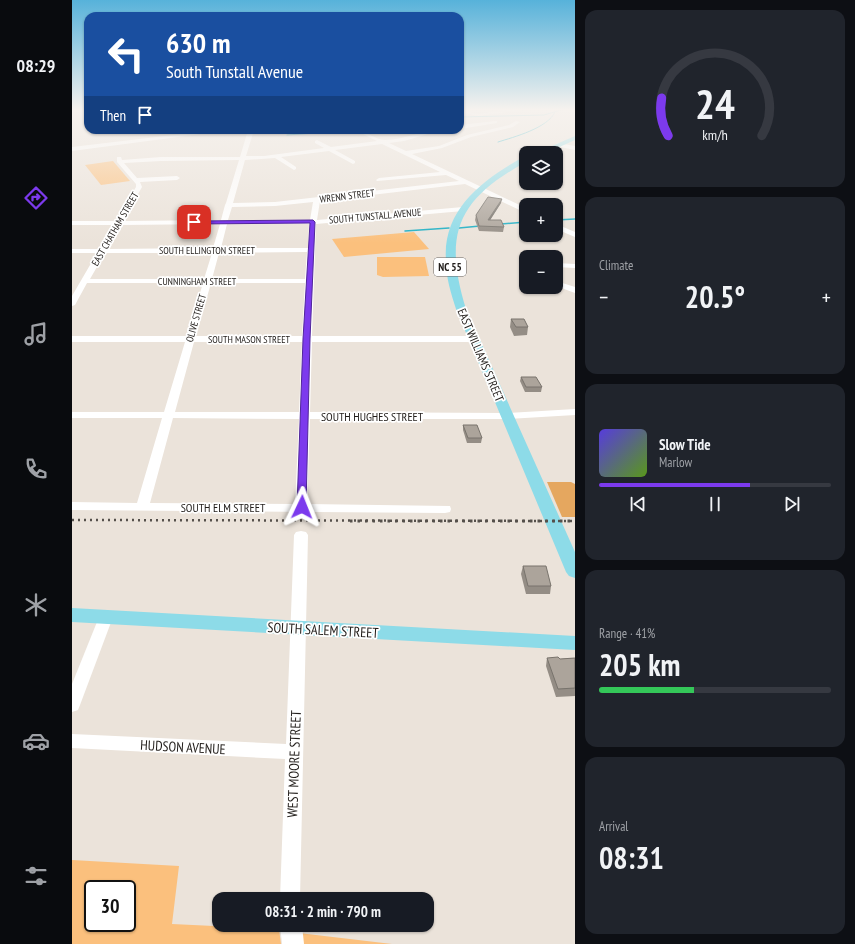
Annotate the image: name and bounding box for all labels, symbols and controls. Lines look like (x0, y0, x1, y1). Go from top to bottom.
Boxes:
text: 630 m (166, 24, 230, 61)
icon: left (100, 28, 152, 80)
text: 08:29 (17, 54, 55, 77)
text: South Tunstall Avenue (166, 60, 303, 83)
text: 24 (695, 77, 735, 130)
icon: arrive (134, 104, 156, 126)
text: Then (100, 106, 126, 125)
text: km/h (702, 125, 728, 144)
map controls (519, 146, 563, 294)
button: layers (519, 146, 563, 190)
icon: directions (22, 184, 50, 212)
street label: WRENN STREET (319, 186, 376, 206)
street label: EAST CHATHAM STREET (89, 189, 142, 268)
button: + (519, 198, 563, 242)
pin (177, 205, 211, 239)
street label: SOUTH TUNSTALL AVENUE (328, 205, 422, 227)
icon: arrive (183, 211, 205, 233)
street label: SOUTH ELLINGTON STREET (159, 244, 255, 257)
button: − (519, 250, 563, 294)
text: Climate (599, 257, 633, 274)
road number: NC 55 (434, 258, 466, 276)
street label: CUNNINGHAM STREET (158, 275, 237, 288)
text: 20.5° (685, 277, 745, 316)
text: − (599, 283, 608, 311)
text: + (822, 283, 831, 311)
street label: OLIVE STREET (183, 292, 209, 344)
street label: EAST WILLIAMS STREET (455, 306, 508, 404)
icon: music (22, 320, 50, 348)
street label: SOUTH MASON STREET (208, 333, 290, 346)
street label: SOUTH HUGHES STREET (321, 409, 424, 424)
text: Slow Tide (659, 435, 711, 454)
text: Marlow (659, 454, 692, 471)
icon: phone (22, 455, 50, 483)
position arrow (281, 486, 323, 528)
icon: previous (627, 493, 649, 515)
icon: pause (704, 493, 726, 515)
icon: next (781, 493, 803, 515)
street label: SOUTH ELM STREET (181, 500, 266, 515)
icon: climate (22, 591, 50, 619)
street label: SOUTH SALEM STREET (267, 618, 380, 642)
text: Range · 41% (599, 625, 655, 642)
text: 205 km (599, 645, 680, 684)
street label: WEST MOORE STREET (283, 709, 305, 818)
icon: car (22, 727, 50, 755)
street label: HUDSON AVENUE (140, 736, 226, 758)
text: Arrival (599, 818, 628, 835)
text: 08:31 (599, 838, 664, 877)
icon: filters (22, 862, 50, 890)
speed limit sign: 30 (84, 880, 136, 932)
text: 08:31 · 2 min · 790 m (265, 902, 381, 921)

